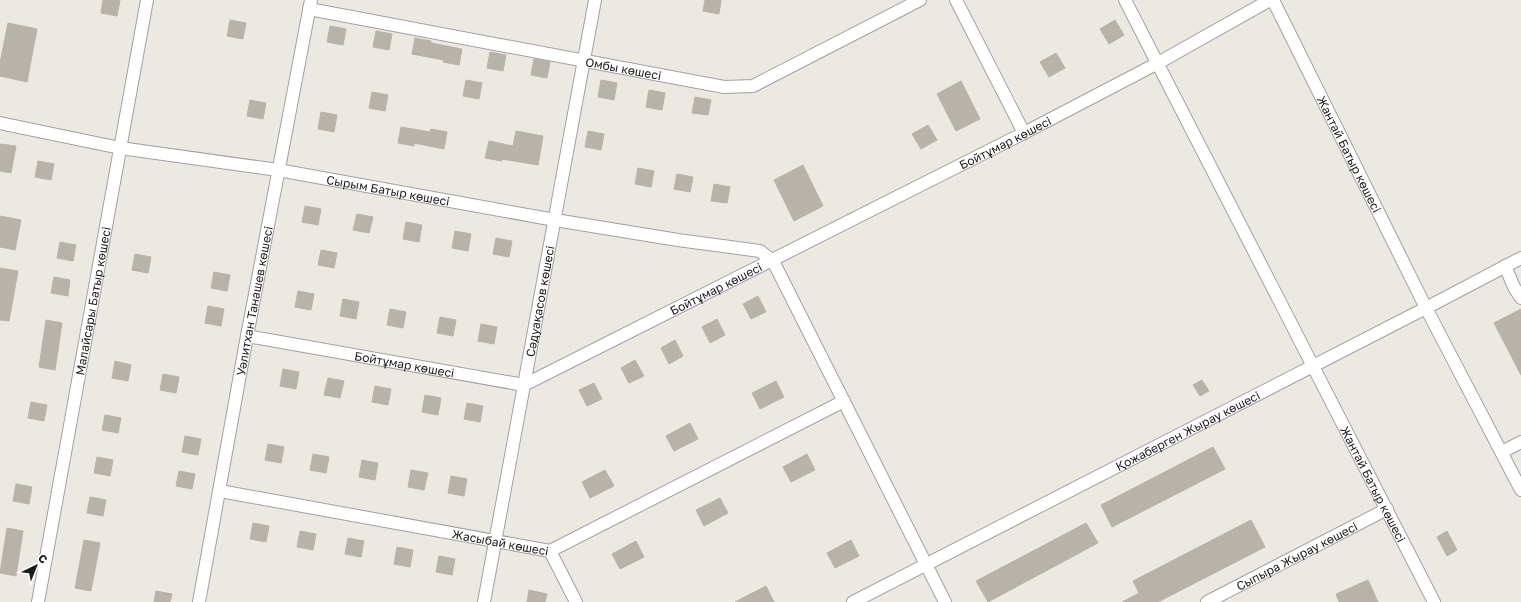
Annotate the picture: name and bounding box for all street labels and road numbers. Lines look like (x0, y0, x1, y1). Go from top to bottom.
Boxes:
street label: Омбы көшесі (584, 54, 663, 83)
street label: Жантай Батыр көшесі (1314, 93, 1385, 215)
street label: Бойтұмар көшесі (956, 113, 1054, 172)
street label: Сырым Батыр көшесі (325, 171, 451, 208)
street label: Малайсары Батыр көшесі (72, 225, 113, 376)
street label: Уәлитхан Танашев көшесі (232, 225, 275, 377)
street label: Сәдуақасов көшесі (522, 244, 557, 358)
street label: Бойтұмар көшесі (667, 259, 764, 318)
street label: Бойтұмар көшесі (353, 348, 456, 380)
street label: Қожаберген Жырау көшесі (1113, 387, 1262, 474)
street label: Жантай Батыр көшесі (1337, 423, 1409, 544)
street label: Сыпыра Жырау көшесі (1234, 518, 1360, 593)
street label: Жасыбай көшесі (451, 526, 550, 558)

